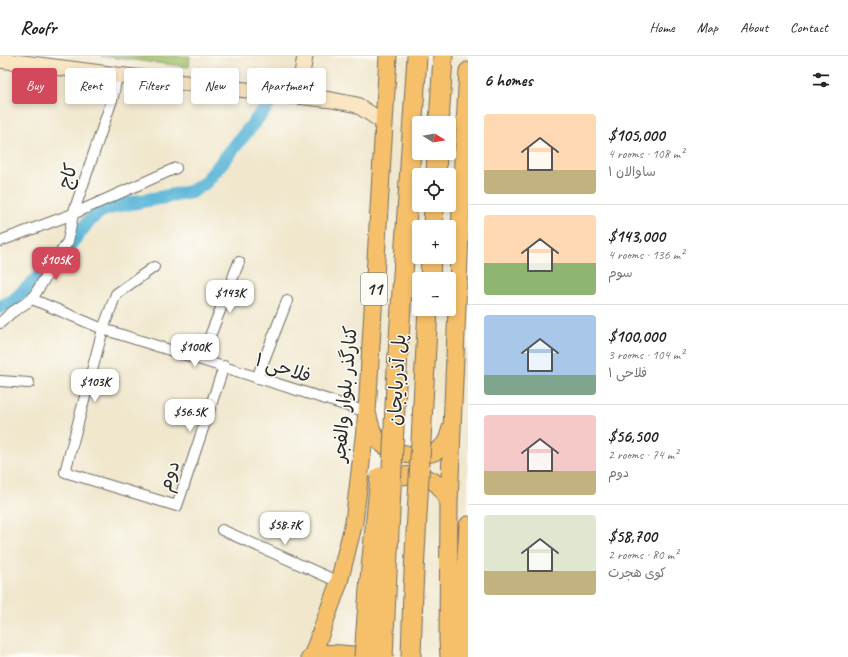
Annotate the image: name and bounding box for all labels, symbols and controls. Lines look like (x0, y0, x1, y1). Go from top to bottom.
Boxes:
text: Roofr (20, 16, 56, 40)
text: Home (649, 19, 675, 36)
text: Map (697, 19, 718, 36)
text: About (740, 19, 768, 36)
text: Contact (790, 19, 828, 36)
chip: Buy (12, 68, 57, 104)
chip: Rent (65, 68, 116, 104)
chip: Filters (124, 68, 183, 104)
chip: New (191, 68, 239, 104)
chip: Apartment (247, 68, 326, 104)
icon: filters (810, 69, 832, 91)
text: 6 homes (484, 70, 532, 91)
north arrow (412, 116, 456, 160)
map controls (412, 116, 456, 316)
text: $105,000 (608, 125, 665, 146)
icon: home (516, 130, 564, 178)
text: 4 rooms · 108 m² (608, 146, 684, 162)
street label: کاج (53, 160, 83, 192)
text: ساوالان ۱ (608, 164, 656, 180)
button: locate (412, 168, 456, 212)
button: + (412, 220, 456, 264)
text: $143,000 (608, 226, 665, 247)
icon: home (516, 231, 564, 279)
pin: $105K (28, 247, 84, 281)
text: 4 rooms · 136 m² (608, 247, 684, 263)
text: $105K (41, 252, 71, 268)
text: سوم (608, 265, 633, 281)
button: − (412, 272, 456, 316)
road number: 11 (361, 273, 387, 305)
pin: $143K (202, 280, 258, 314)
text: $143K (215, 285, 245, 301)
street label: کنارگذر بلوار والفجر (327, 325, 363, 465)
text: $100,000 (608, 326, 665, 347)
icon: home (516, 331, 564, 379)
pin: $100K (167, 334, 223, 368)
street label: پل آذربایجان (383, 334, 411, 426)
text: $100K (180, 339, 210, 355)
text: 3 rooms · 104 m² (608, 347, 684, 363)
street label: فلاحی ۱ (252, 348, 314, 388)
text: فلاحی ۱ (608, 365, 647, 381)
pin: $103K (67, 369, 123, 403)
text: $103K (80, 374, 110, 390)
pin: $56.5K (157, 399, 223, 433)
text: $56.5K (174, 404, 206, 420)
text: $56,500 (608, 426, 657, 447)
icon: home (516, 431, 564, 479)
text: 2 rooms · 74 m² (608, 447, 678, 463)
street label: دوم (153, 457, 187, 495)
text: دوم (608, 465, 629, 481)
pin: $58.7K (252, 512, 318, 546)
text: $58.7K (269, 517, 301, 533)
text: $58,700 (608, 526, 657, 547)
icon: home (516, 531, 564, 579)
text: 2 rooms · 80 m² (608, 547, 678, 563)
text: کوی هجرت (608, 565, 666, 581)

